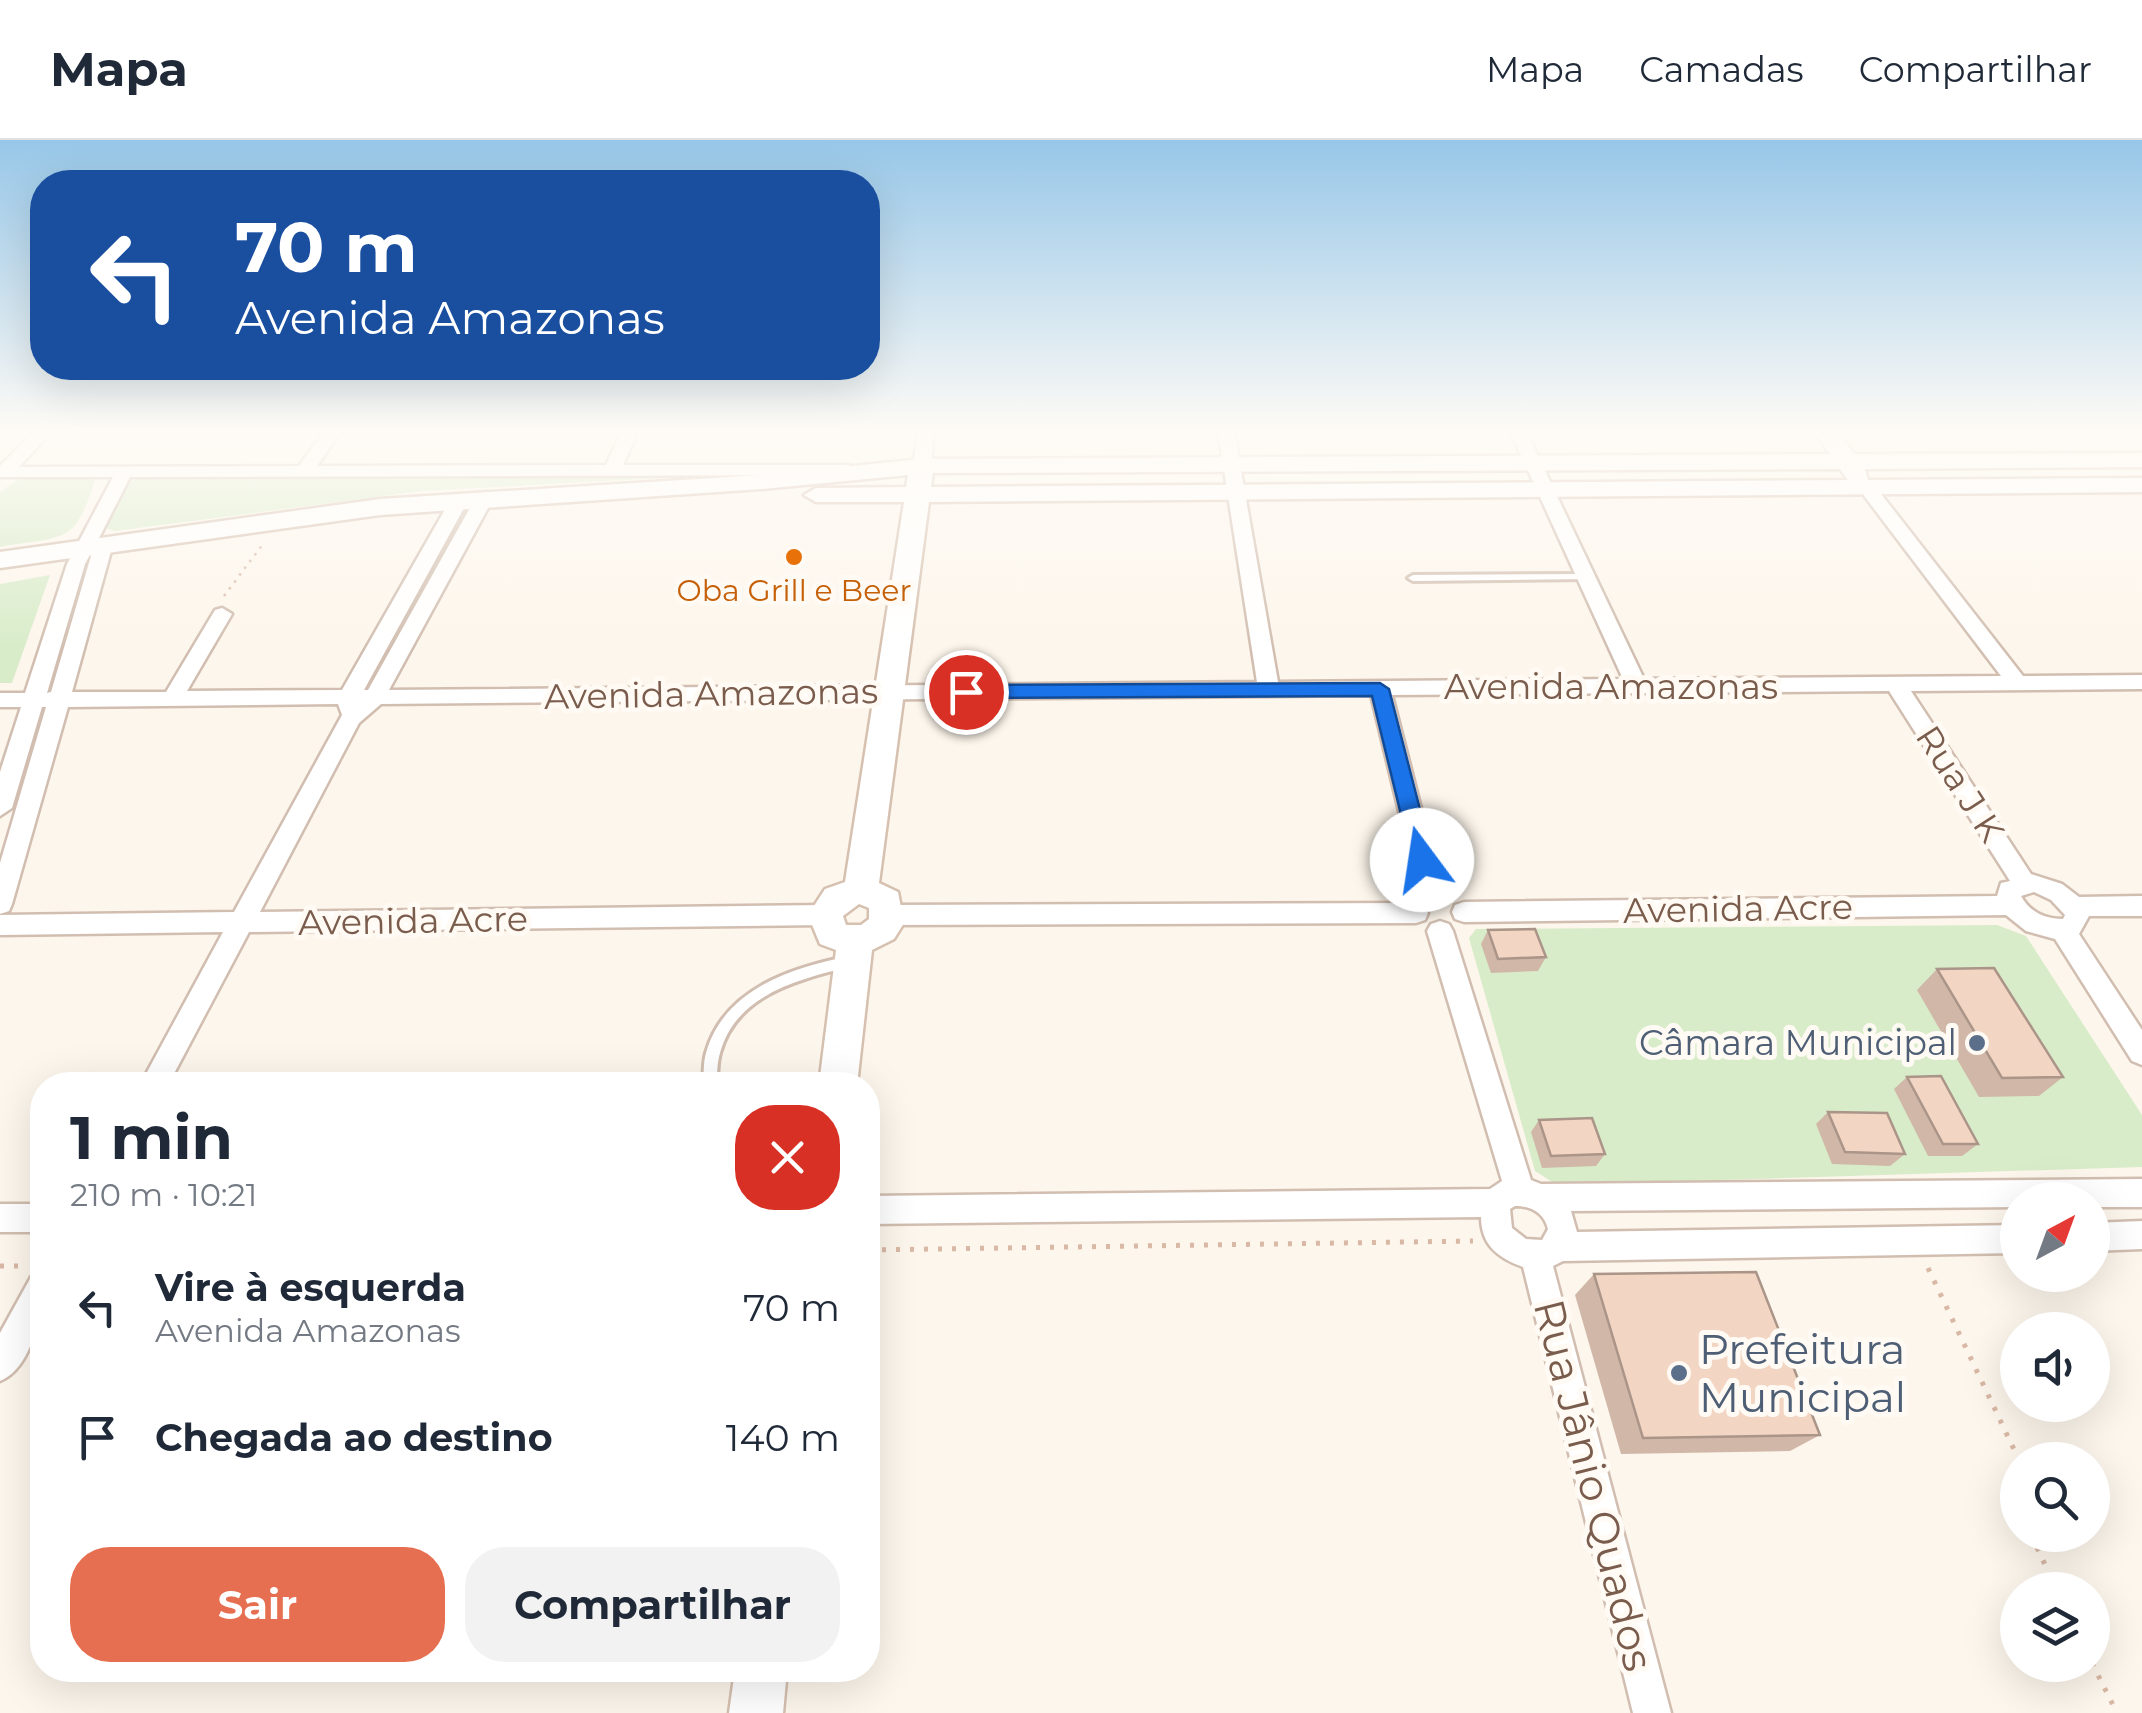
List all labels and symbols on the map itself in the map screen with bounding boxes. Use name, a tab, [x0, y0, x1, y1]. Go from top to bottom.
marker: Oba Grill e Beer	[783, 546, 805, 568]
place label: Oba Grill e Beer	[677, 572, 911, 609]
pin	[924, 650, 1009, 735]
street label: Avenida Amazonas	[1444, 665, 1778, 708]
street label: Avenida Amazonas	[544, 669, 878, 718]
street label: Rua J K	[1907, 717, 2014, 850]
position arrow	[1370, 808, 1474, 912]
street label: Avenida Acre	[1623, 885, 1853, 932]
street label: Avenida Acre	[298, 897, 528, 944]
place label: Câmara Municipal	[1639, 1021, 1957, 1064]
marker: Câmara Municipal	[1966, 1032, 1988, 1054]
north arrow	[2000, 1182, 2110, 1292]
street label: Rua Jânio Quados	[1523, 1294, 1665, 1676]
place label: Prefeitura Municipal	[1699, 1323, 1906, 1423]
marker: Prefeitura Municipal	[1668, 1362, 1690, 1384]

